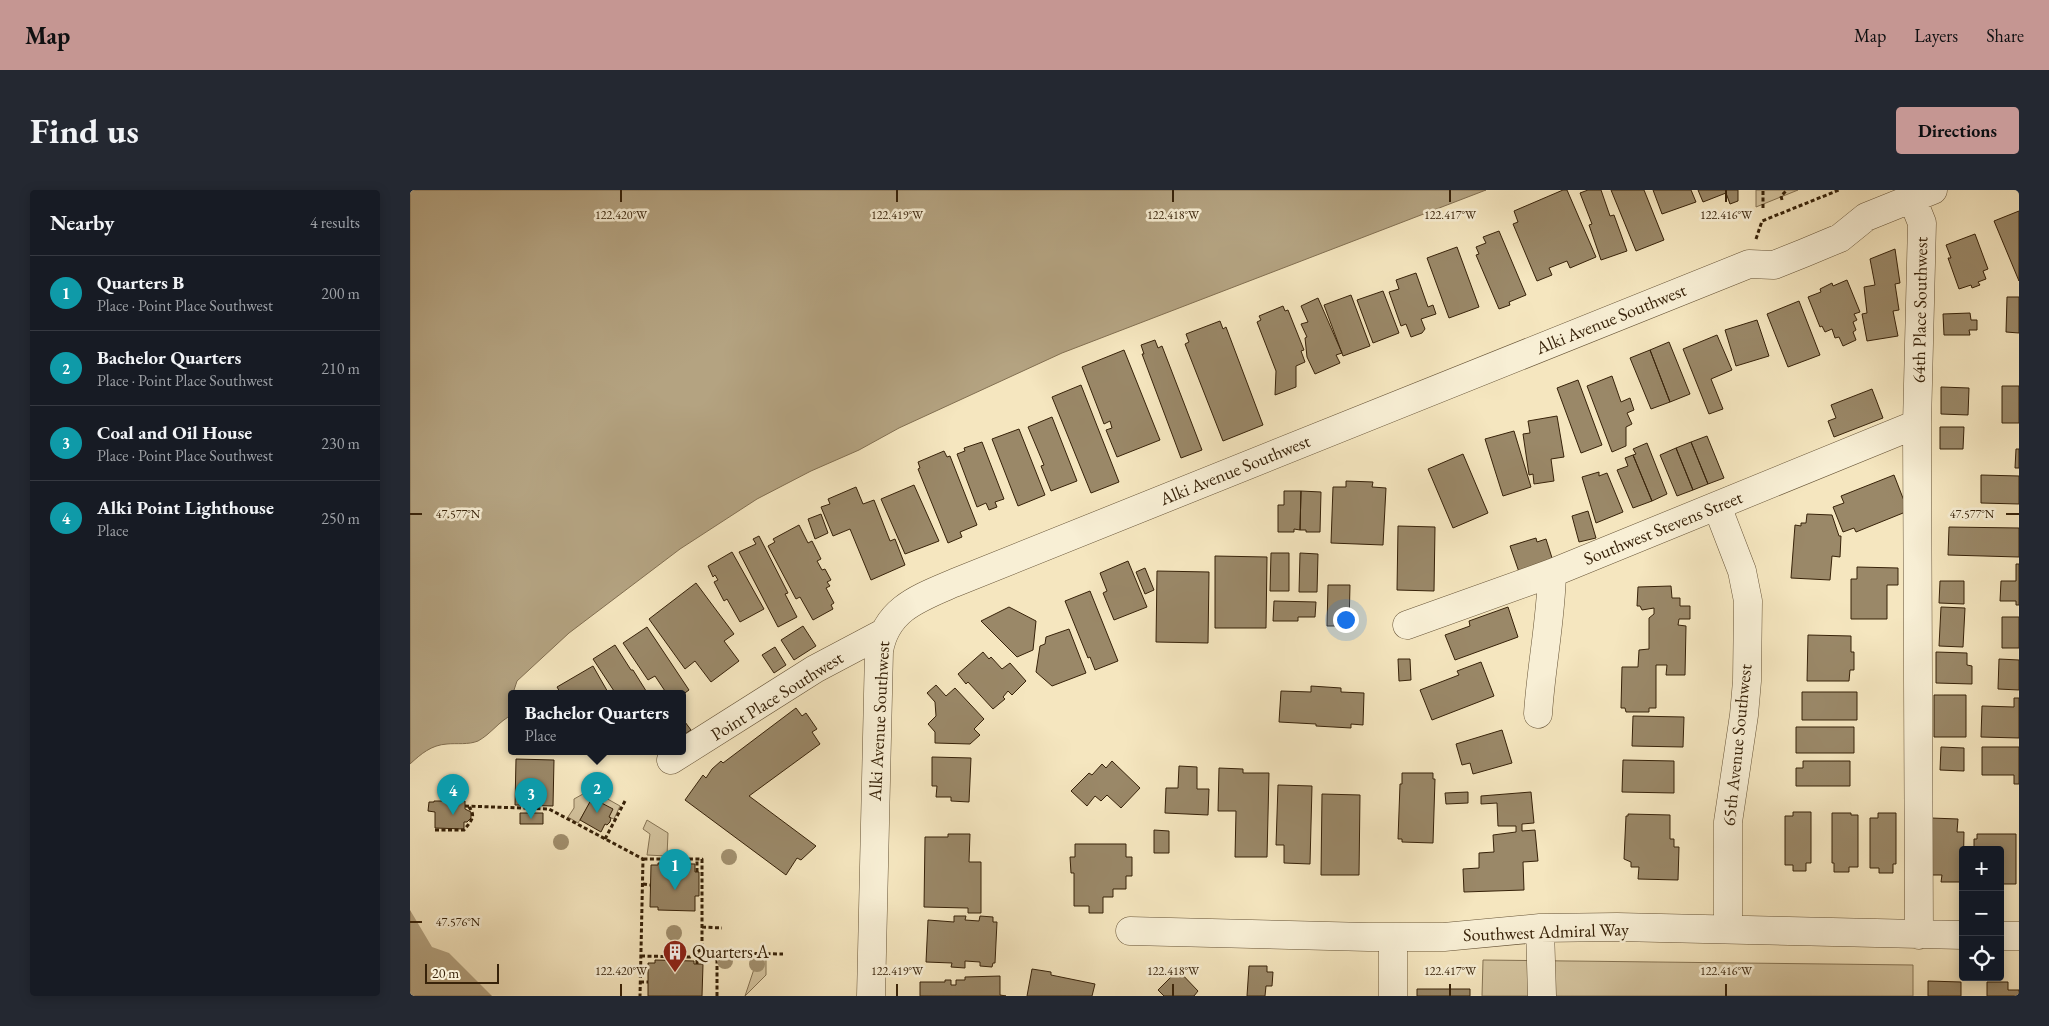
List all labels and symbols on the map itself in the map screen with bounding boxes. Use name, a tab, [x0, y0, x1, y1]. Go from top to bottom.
text: 122.420°W	[595, 207, 648, 223]
text: 122.419°W	[871, 207, 924, 223]
text: 122.418°W	[1147, 207, 1200, 223]
text: 122.417°W	[1424, 207, 1477, 223]
text: 122.416°W	[1700, 207, 1753, 223]
street label: 64th Place Southwest	[1907, 236, 1932, 383]
street label: Alki Avenue Southwest	[1531, 278, 1690, 360]
street label: Alki Avenue Southwest	[1155, 429, 1314, 511]
street label: Southwest Stevens Street	[1580, 485, 1746, 570]
text: 47.577°N	[436, 506, 481, 522]
text: 47.577°N	[1950, 506, 1995, 522]
your location	[1333, 607, 1359, 633]
street label: Alki Avenue Southwest	[863, 640, 894, 803]
street label: Point Place Southwest	[706, 645, 847, 746]
street label: 65th Avenue Southwest	[1717, 663, 1756, 827]
pin: 2	[581, 772, 613, 813]
pin: 4	[437, 774, 469, 815]
pin: 3	[515, 778, 547, 819]
pin: 1	[659, 849, 691, 890]
text: 47.576°N	[436, 914, 481, 930]
street label: Southwest Admiral Way	[1463, 917, 1629, 946]
building icon: Quarters A	[662, 939, 688, 973]
place label: Quarters A	[692, 940, 770, 963]
scale bar	[425, 961, 499, 984]
text: 122.420°W	[595, 963, 648, 979]
text: 122.419°W	[871, 963, 924, 979]
text: 122.418°W	[1147, 963, 1200, 979]
text: 122.417°W	[1424, 963, 1477, 979]
text: 122.416°W	[1700, 963, 1753, 979]

